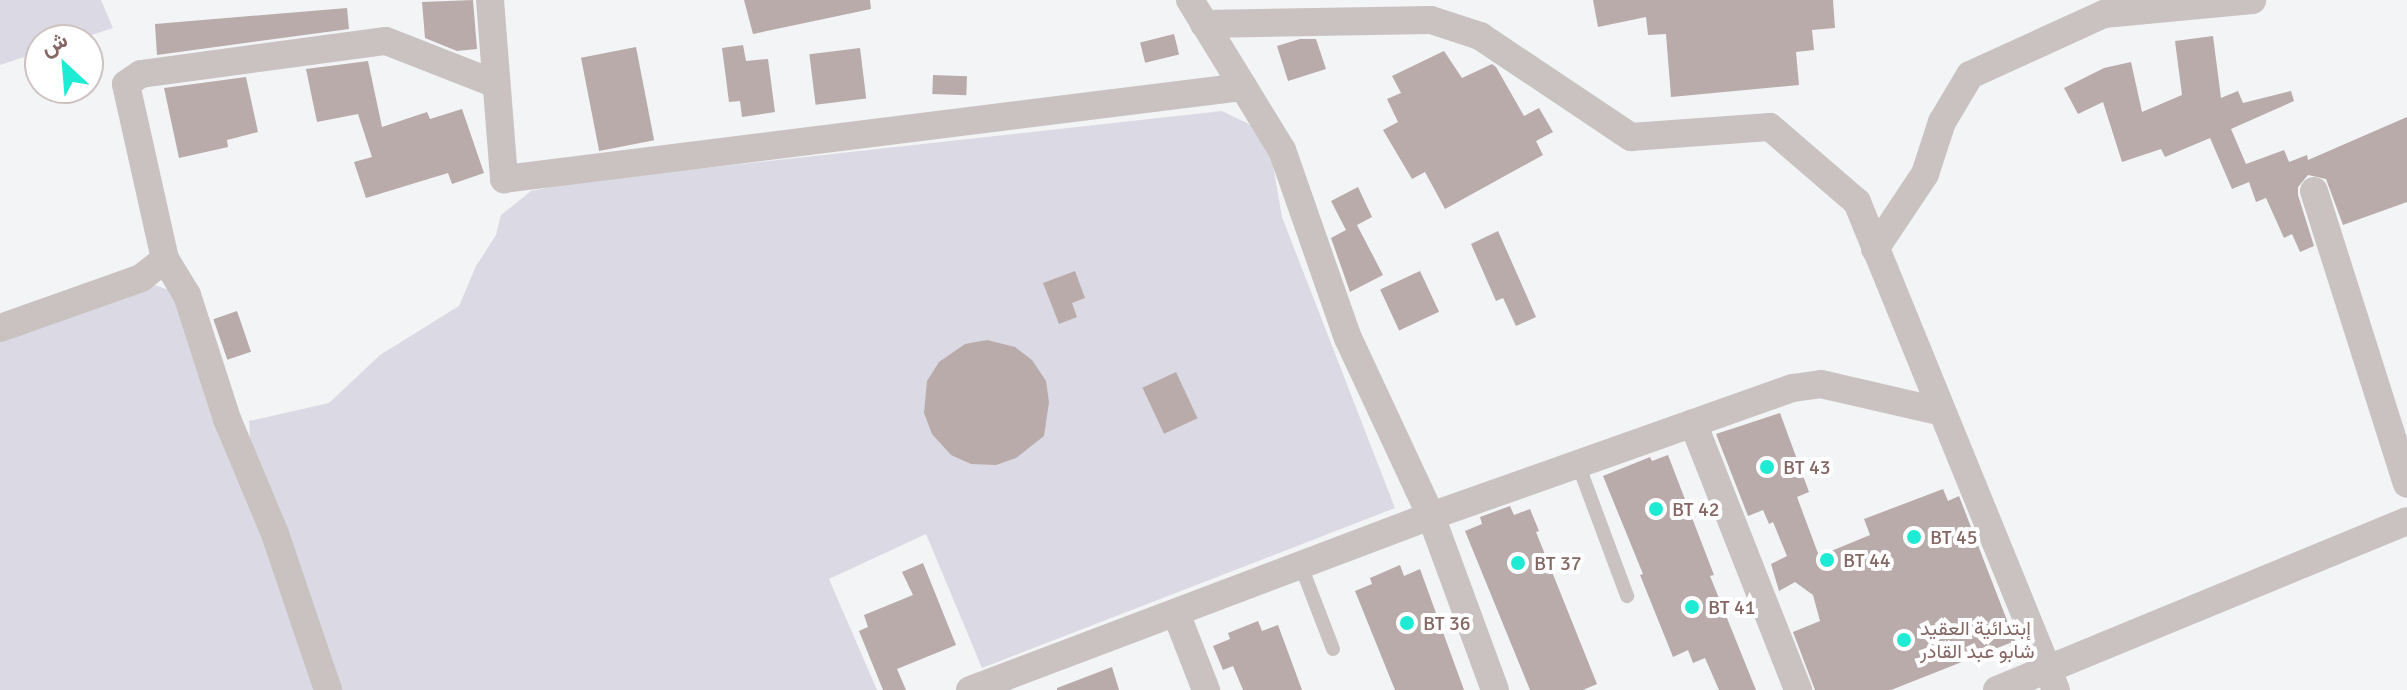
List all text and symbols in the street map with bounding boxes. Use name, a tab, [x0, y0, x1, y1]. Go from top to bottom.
north arrow	[24, 24, 104, 104]
text: ش	[36, 26, 72, 62]
place label: BT 43	[1783, 455, 1831, 479]
marker: BT 43	[1758, 458, 1776, 476]
place label: BT 42	[1672, 497, 1720, 521]
marker: BT 42	[1647, 500, 1665, 518]
place label: BT 45	[1930, 525, 1978, 549]
marker: BT 45	[1905, 528, 1923, 546]
place label: BT 44	[1843, 548, 1891, 572]
place label: BT 37	[1534, 551, 1582, 575]
marker: BT 44	[1818, 551, 1836, 569]
marker: BT 37	[1509, 554, 1527, 572]
place label: BT 41	[1708, 595, 1756, 619]
marker: BT 41	[1683, 598, 1701, 616]
place label: BT 36	[1423, 611, 1471, 635]
marker: BT 36	[1398, 614, 1416, 632]
place label: إبتدائية العقيد شابو عبد القادر	[1920, 616, 2035, 663]
marker: إبتدائية العقيد شابو عبد القادر	[1895, 631, 1913, 649]

